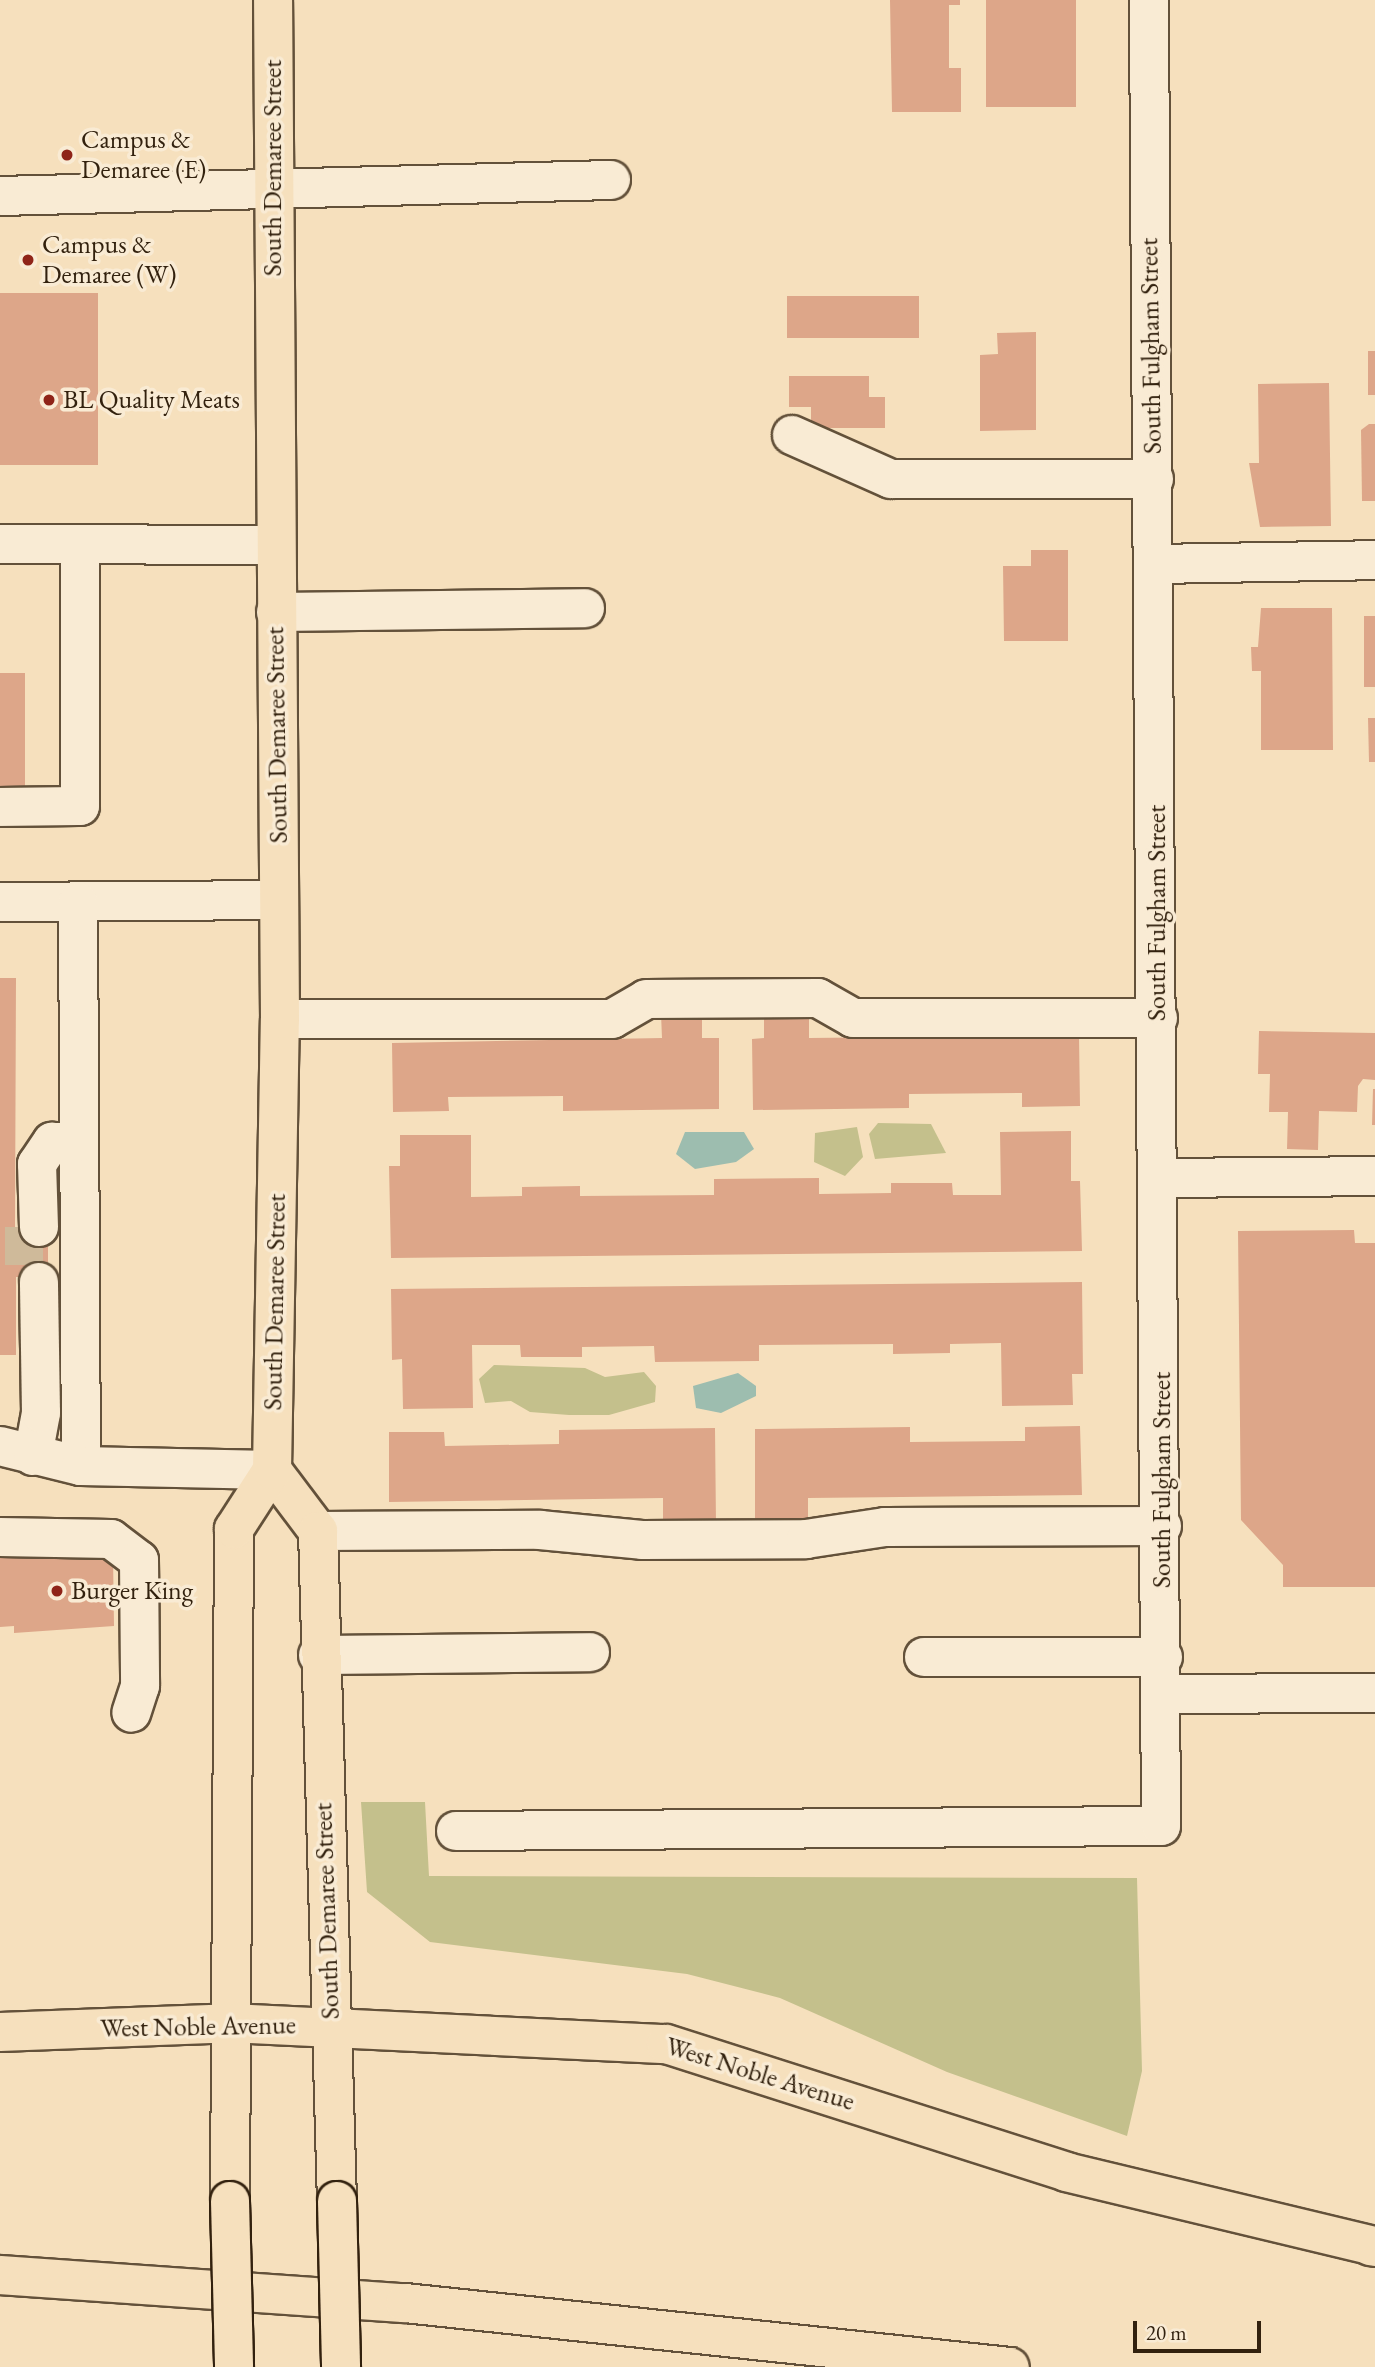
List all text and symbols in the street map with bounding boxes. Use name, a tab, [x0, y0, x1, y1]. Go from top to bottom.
street label: South Demaree Street	[257, 60, 289, 276]
place label: Campus & Demaree (E)	[81, 124, 206, 186]
marker: Campus & Demaree (E)	[59, 147, 75, 163]
place label: Campus & Demaree (W)	[42, 229, 176, 290]
street label: South Fulgham Street	[1134, 238, 1168, 454]
marker: Campus & Demaree (W)	[20, 252, 36, 268]
place label: BL Quality Meats	[63, 384, 240, 416]
marker: BL Quality Meats	[41, 392, 57, 408]
street label: South Demaree Street	[260, 626, 294, 844]
street label: South Fulgham Street	[1141, 805, 1173, 1021]
street label: South Demaree Street	[258, 1193, 292, 1411]
street label: South Fulgham Street	[1146, 1372, 1178, 1588]
place label: Burger King	[71, 1575, 193, 1607]
marker: Burger King	[49, 1583, 65, 1599]
street label: South Demaree Street	[308, 1802, 346, 2020]
street label: West Noble Avenue	[100, 2010, 296, 2044]
street label: West Noble Avenue	[662, 2030, 858, 2118]
scale bar	[1137, 2308, 1265, 2352]
text: 20 m	[1146, 2319, 1187, 2346]

